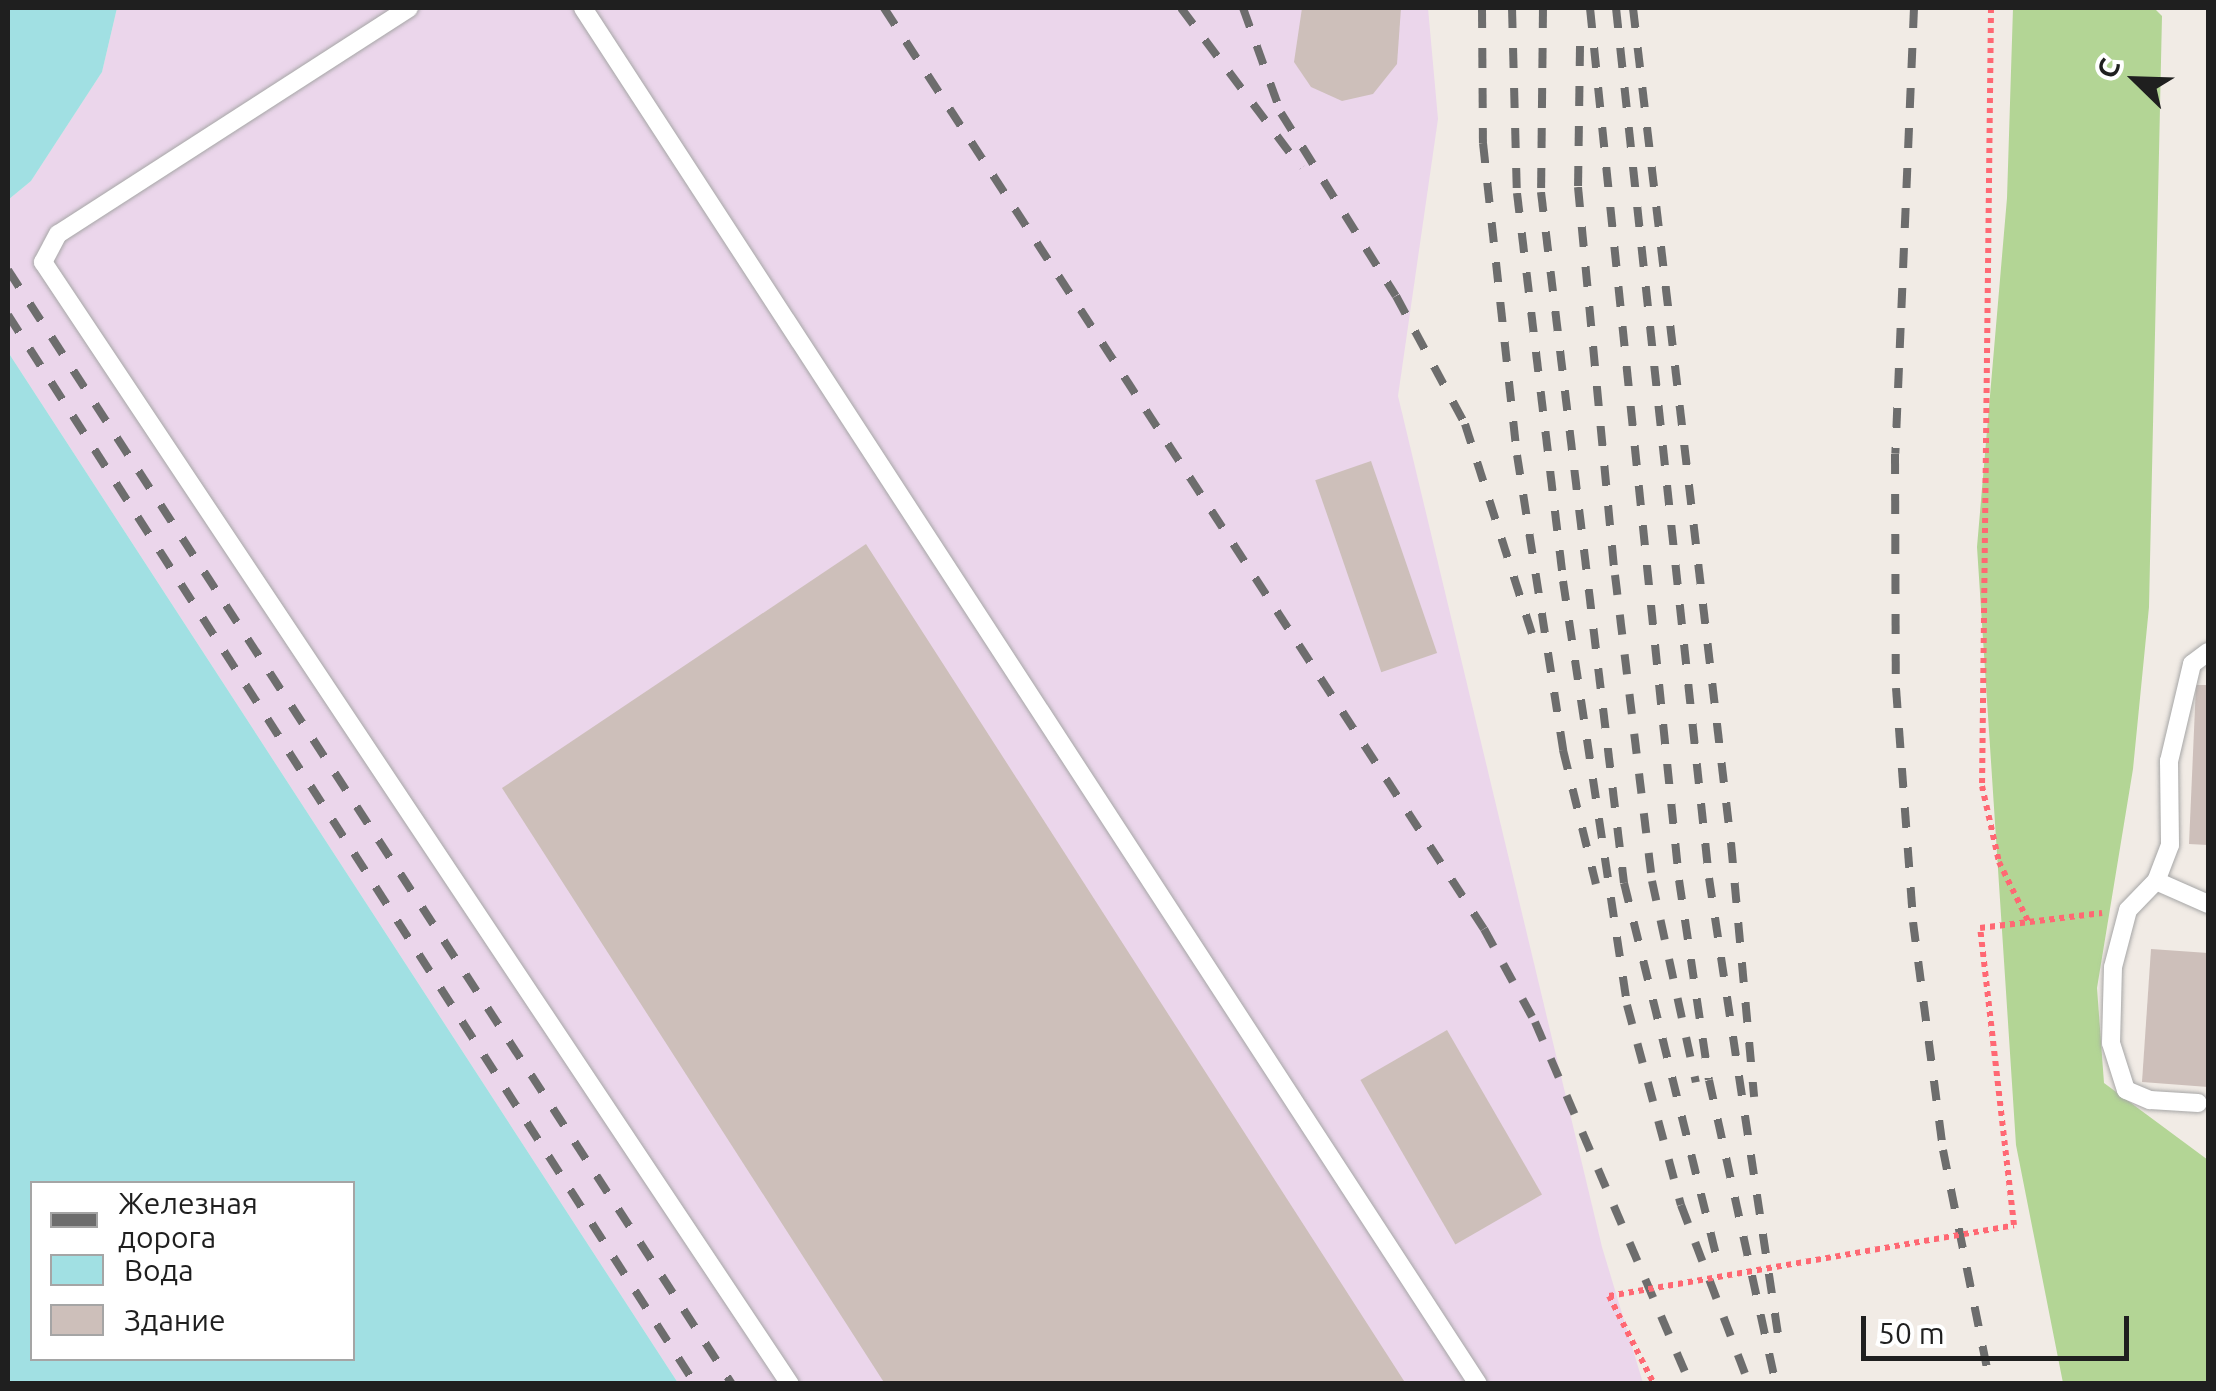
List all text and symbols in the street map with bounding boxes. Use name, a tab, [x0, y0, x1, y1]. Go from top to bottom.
north arrow	[2086, 30, 2186, 130]
text: С	[2090, 54, 2126, 82]
legend	[30, 1181, 355, 1361]
text: Железная дорога	[118, 1186, 258, 1254]
text: Вода	[124, 1253, 194, 1287]
scale bar	[1866, 1296, 2134, 1358]
text: Здание	[124, 1303, 226, 1337]
text: 50 m	[1878, 1316, 1945, 1350]

